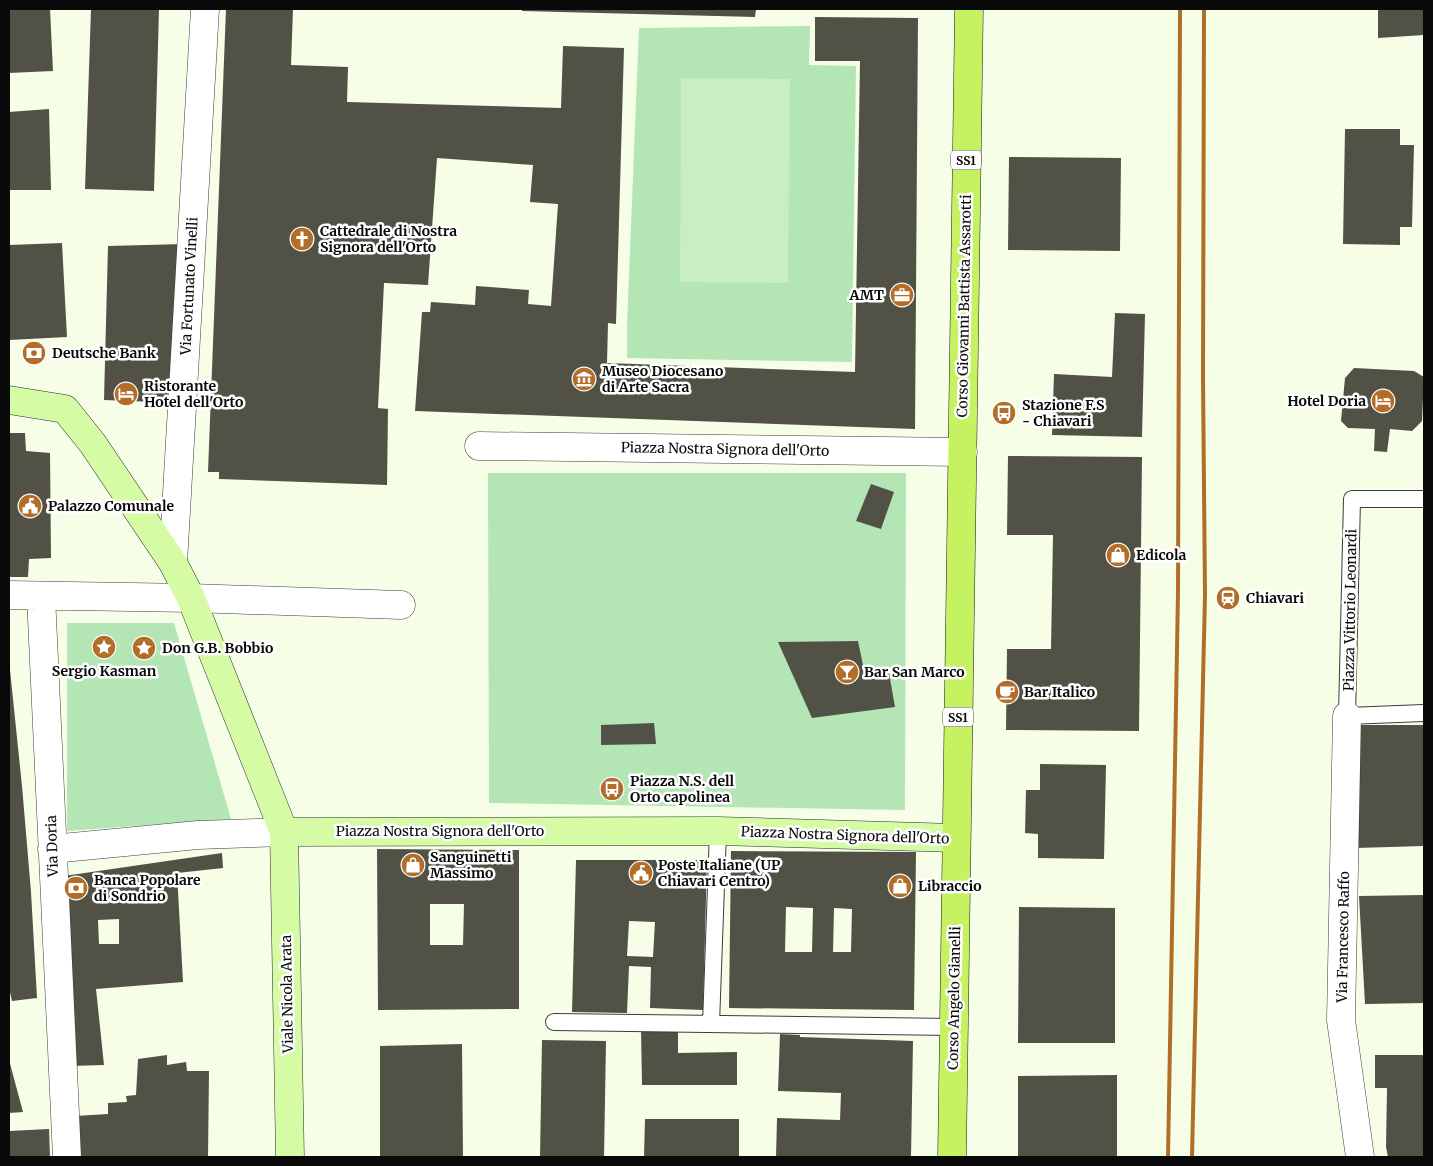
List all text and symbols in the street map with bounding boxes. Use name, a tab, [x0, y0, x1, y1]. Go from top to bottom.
road number: SS1	[951, 150, 981, 170]
street label: Corso Giovanni Battista Assarotti	[953, 194, 975, 418]
street label: Via Fortunato Vinelli	[176, 216, 202, 356]
place label: Cattedrale di Nostra Signora dell'Orto	[320, 222, 457, 256]
church icon: Cattedrale di Nostra Signora dell'Orto	[289, 226, 315, 252]
office icon: AMT	[889, 282, 915, 308]
place label: AMT	[848, 286, 884, 304]
bank icon: Deutsche Bank	[21, 340, 47, 366]
place label: Deutsche Bank	[52, 344, 157, 362]
place label: Museo Diocesano di Arte Sacra	[602, 362, 723, 396]
museum icon: Museo Diocesano di Arte Sacra	[571, 366, 597, 392]
place label: Ristorante Hotel dell'Orto	[144, 377, 243, 411]
hotel icon: Ristorante Hotel dell'Orto	[113, 381, 139, 407]
hotel icon: Hotel Doria	[1370, 388, 1396, 414]
place label: Hotel Doria	[1287, 392, 1366, 410]
place label: Stazione F.S - Chiavari	[1022, 396, 1105, 430]
bus stop icon: Stazione F.S - Chiavari	[991, 400, 1017, 426]
street label: Piazza Nostra Signora dell'Orto	[621, 438, 829, 460]
public building icon: Palazzo Comunale	[17, 493, 43, 519]
place label: Palazzo Comunale	[48, 497, 175, 515]
street label: Piazza Vittorio Leonardi	[1340, 528, 1360, 691]
shop icon: Edicola	[1105, 542, 1131, 568]
place label: Edicola	[1136, 546, 1186, 564]
station icon: Chiavari	[1215, 585, 1241, 611]
place label: Chiavari	[1246, 589, 1304, 607]
place icon: Sergio Kasman	[91, 634, 117, 660]
place icon: Don G.B. Bobbio	[131, 635, 157, 661]
place label: Don G.B. Bobbio	[162, 639, 273, 657]
bar icon: Bar San Marco	[834, 659, 860, 685]
place label: Sergio Kasman	[52, 662, 157, 680]
place label: Bar San Marco	[864, 663, 965, 681]
cafe icon: Bar Italico	[994, 679, 1020, 705]
place label: Bar Italico	[1024, 683, 1095, 701]
road number: SS1	[943, 708, 973, 726]
place label: Piazza N.S. dell Orto capolinea	[630, 772, 734, 806]
bus stop icon: Piazza N.S. dell Orto capolinea	[599, 776, 625, 802]
street label: Via Doria	[42, 814, 62, 878]
street label: Piazza Nostra Signora dell'Orto	[336, 822, 544, 840]
street label: Piazza Nostra Signora dell'Orto	[740, 822, 950, 848]
place label: Sanguinetti Massimo	[430, 848, 512, 882]
shop icon: Sanguinetti Massimo	[400, 852, 426, 878]
place label: Poste Italiane (UP Chiavari Centro)	[658, 856, 780, 890]
public building icon: Poste Italiane (UP Chiavari Centro)	[628, 860, 654, 886]
place label: Banca Popolare di Sondrio	[94, 871, 201, 905]
street label: Via Francesco Raffo	[1333, 871, 1353, 1004]
shop icon: Libraccio	[887, 873, 913, 899]
bank icon: Banca Popolare di Sondrio	[63, 875, 89, 901]
place label: Libraccio	[918, 877, 982, 895]
street label: Corso Angelo Gianelli	[944, 926, 964, 1070]
street label: Viale Nicola Arata	[277, 934, 297, 1054]

